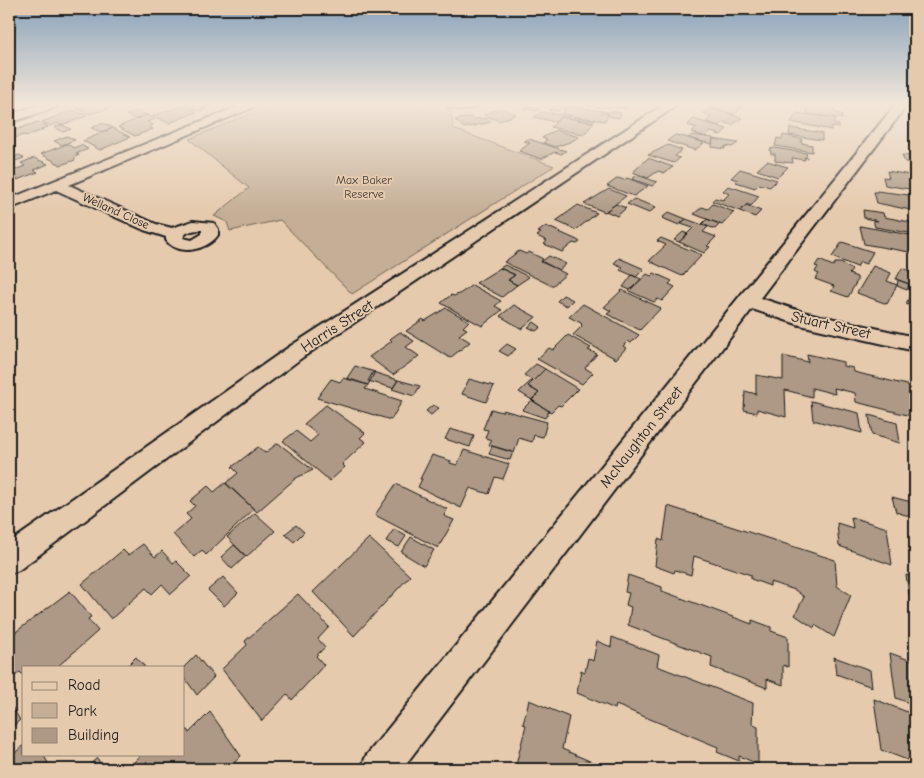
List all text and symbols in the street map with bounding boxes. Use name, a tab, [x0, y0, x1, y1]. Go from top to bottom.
park label: Max Baker Reserve	[336, 173, 392, 201]
street label: Welland Close	[81, 190, 151, 232]
street label: Harris Street	[297, 296, 377, 356]
street label: Stuart Street	[790, 307, 873, 343]
street label: McNaughton Street	[596, 382, 687, 491]
legend	[22, 666, 185, 756]
text: Road	[68, 676, 100, 694]
text: Park	[68, 702, 97, 720]
text: Building	[68, 726, 119, 744]

